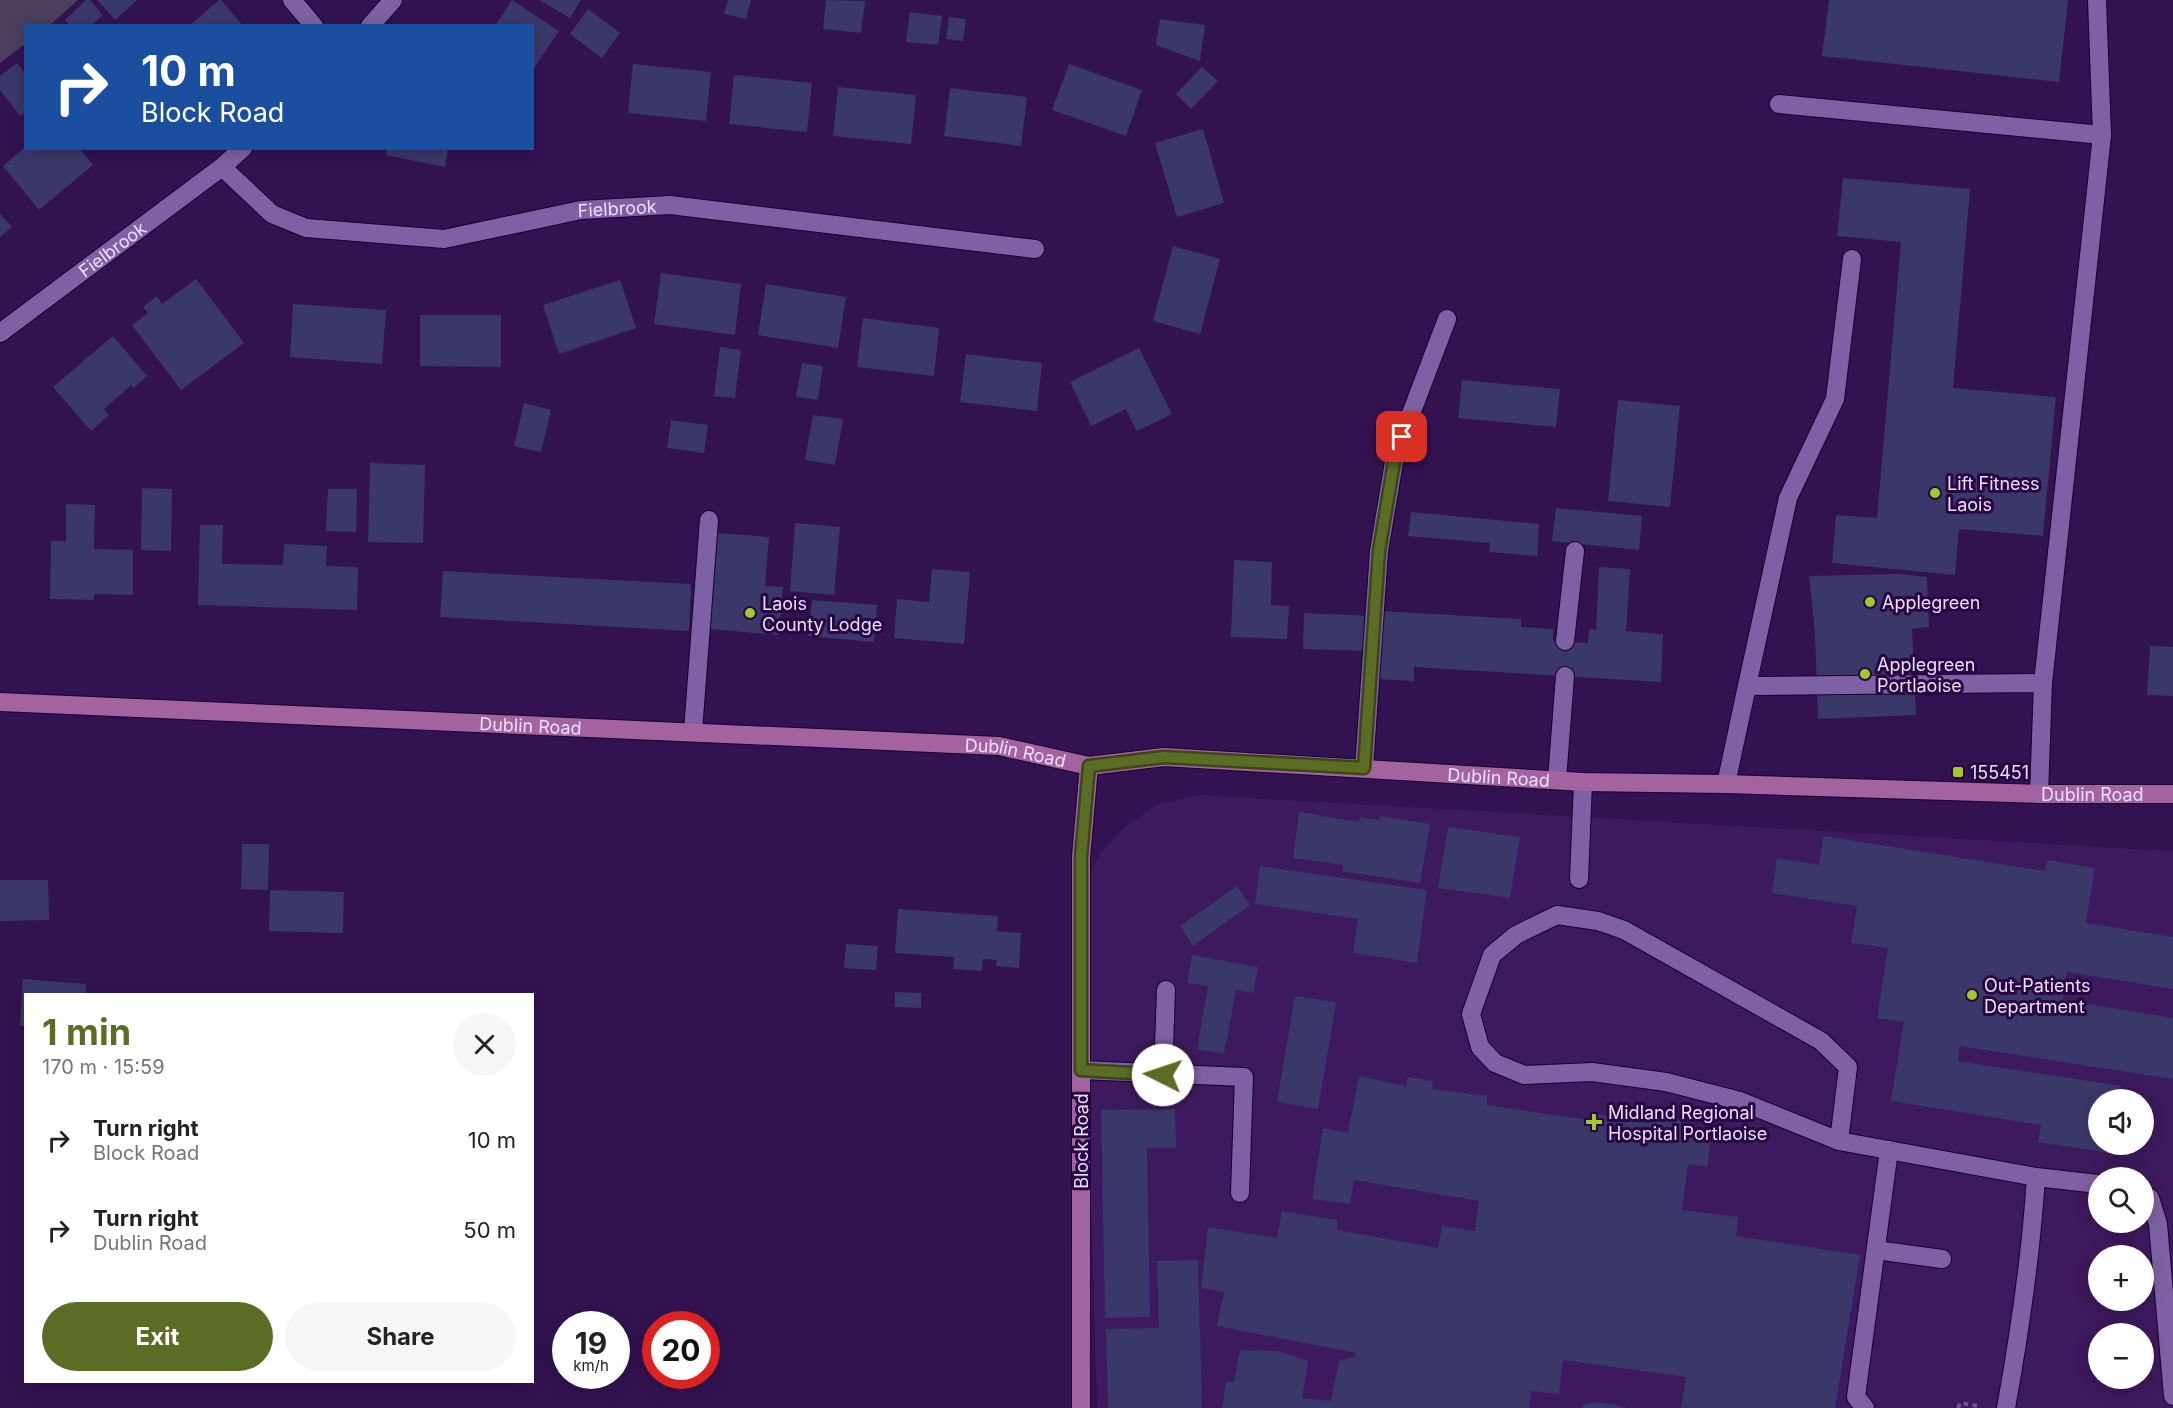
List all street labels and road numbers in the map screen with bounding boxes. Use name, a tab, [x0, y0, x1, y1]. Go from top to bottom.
street label: Fielbrook	[577, 195, 657, 221]
street label: Fielbrook	[74, 217, 150, 281]
street label: Dublin Road	[479, 713, 582, 738]
street label: Dublin Road	[964, 734, 1068, 771]
street label: Dublin Road	[1447, 763, 1551, 791]
street label: Dublin Road	[2041, 784, 2144, 805]
street label: Block Road	[1071, 1093, 1092, 1189]

